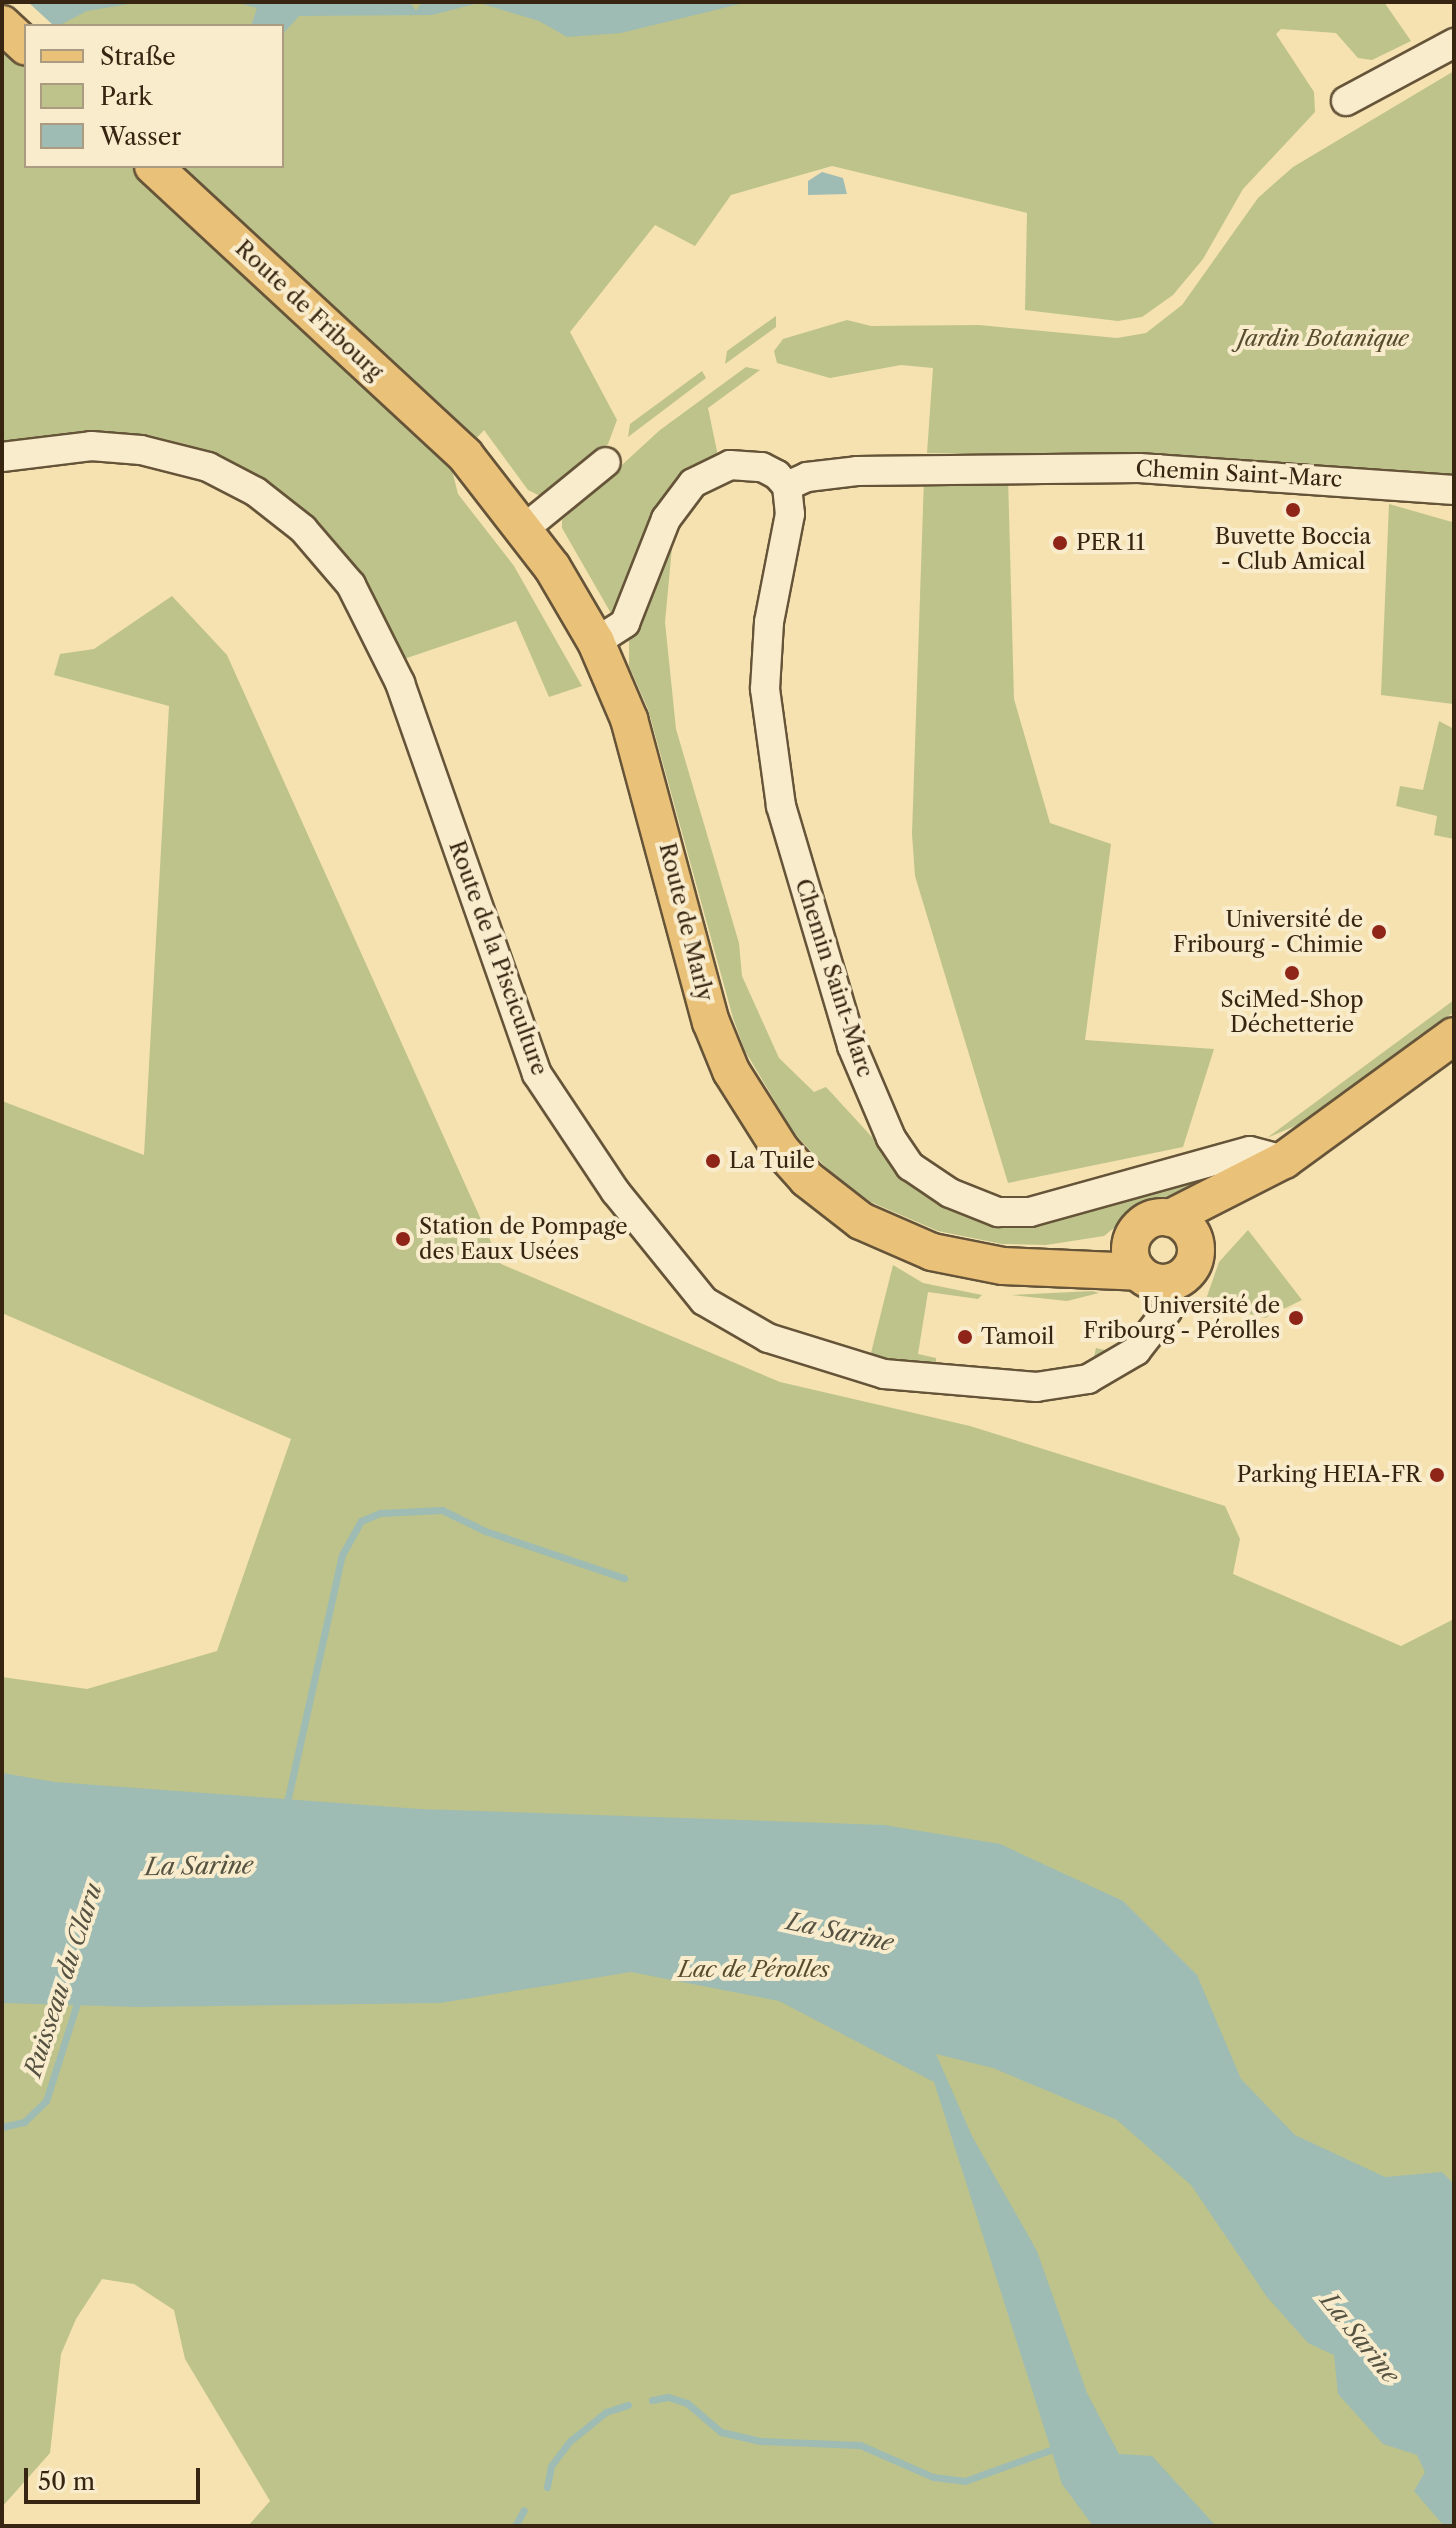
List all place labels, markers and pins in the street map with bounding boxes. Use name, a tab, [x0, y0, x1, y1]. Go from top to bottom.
marker: Buvette Boccia - Club Amical	[1284, 501, 1302, 519]
place label: Buvette Boccia - Club Amical	[1215, 523, 1371, 574]
place label: PER 11	[1076, 530, 1146, 556]
marker: PER 11	[1051, 534, 1069, 552]
place label: Université de Fribourg - Chimie	[1173, 906, 1363, 958]
marker: Université de Fribourg - Chimie	[1370, 923, 1388, 941]
marker: SciMed-Shop Déchetterie	[1283, 964, 1301, 982]
place label: SciMed-Shop Déchetterie	[1221, 986, 1363, 1038]
place label: La Tuile	[729, 1148, 816, 1174]
marker: La Tuile	[704, 1152, 722, 1170]
place label: Station de Pompage des Eaux Usées	[419, 1213, 628, 1264]
marker: Station de Pompage des Eaux Usées	[394, 1230, 412, 1248]
place label: Université de Fribourg - Pérolles	[1083, 1292, 1280, 1344]
marker: Université de Fribourg - Pérolles	[1287, 1309, 1305, 1327]
place label: Tamoil	[981, 1324, 1054, 1350]
marker: Tamoil	[956, 1328, 974, 1346]
place label: Parking HEIA-FR	[1237, 1462, 1421, 1488]
marker: Parking HEIA-FR	[1428, 1466, 1446, 1484]

